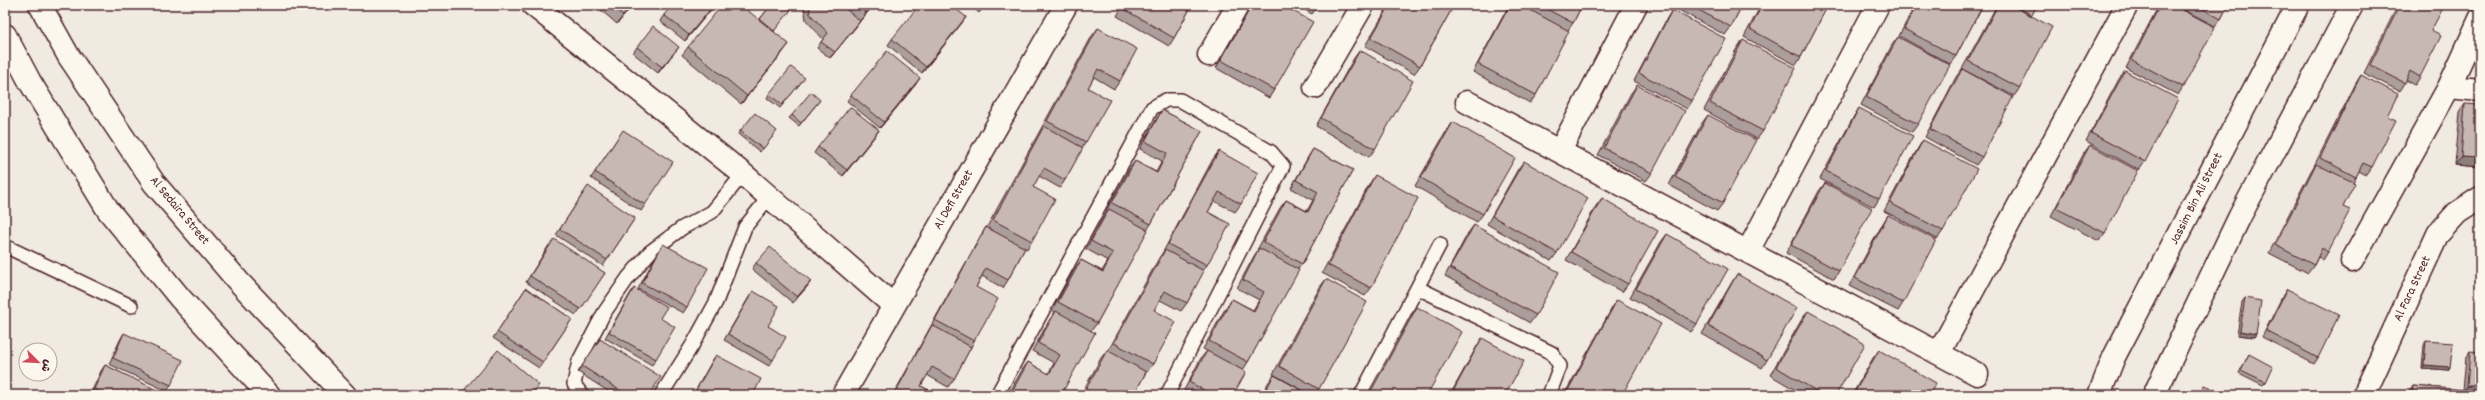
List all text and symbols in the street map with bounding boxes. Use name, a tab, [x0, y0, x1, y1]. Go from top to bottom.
street label: Jassim Bin Ali Street	[2166, 150, 2228, 248]
street label: Al Defi Street	[929, 166, 979, 233]
street label: Al Sedaira Street	[145, 172, 214, 250]
street label: Al Fara Street	[2389, 253, 2437, 325]
north arrow	[18, 342, 58, 382]
text: ش	[36, 356, 55, 374]

